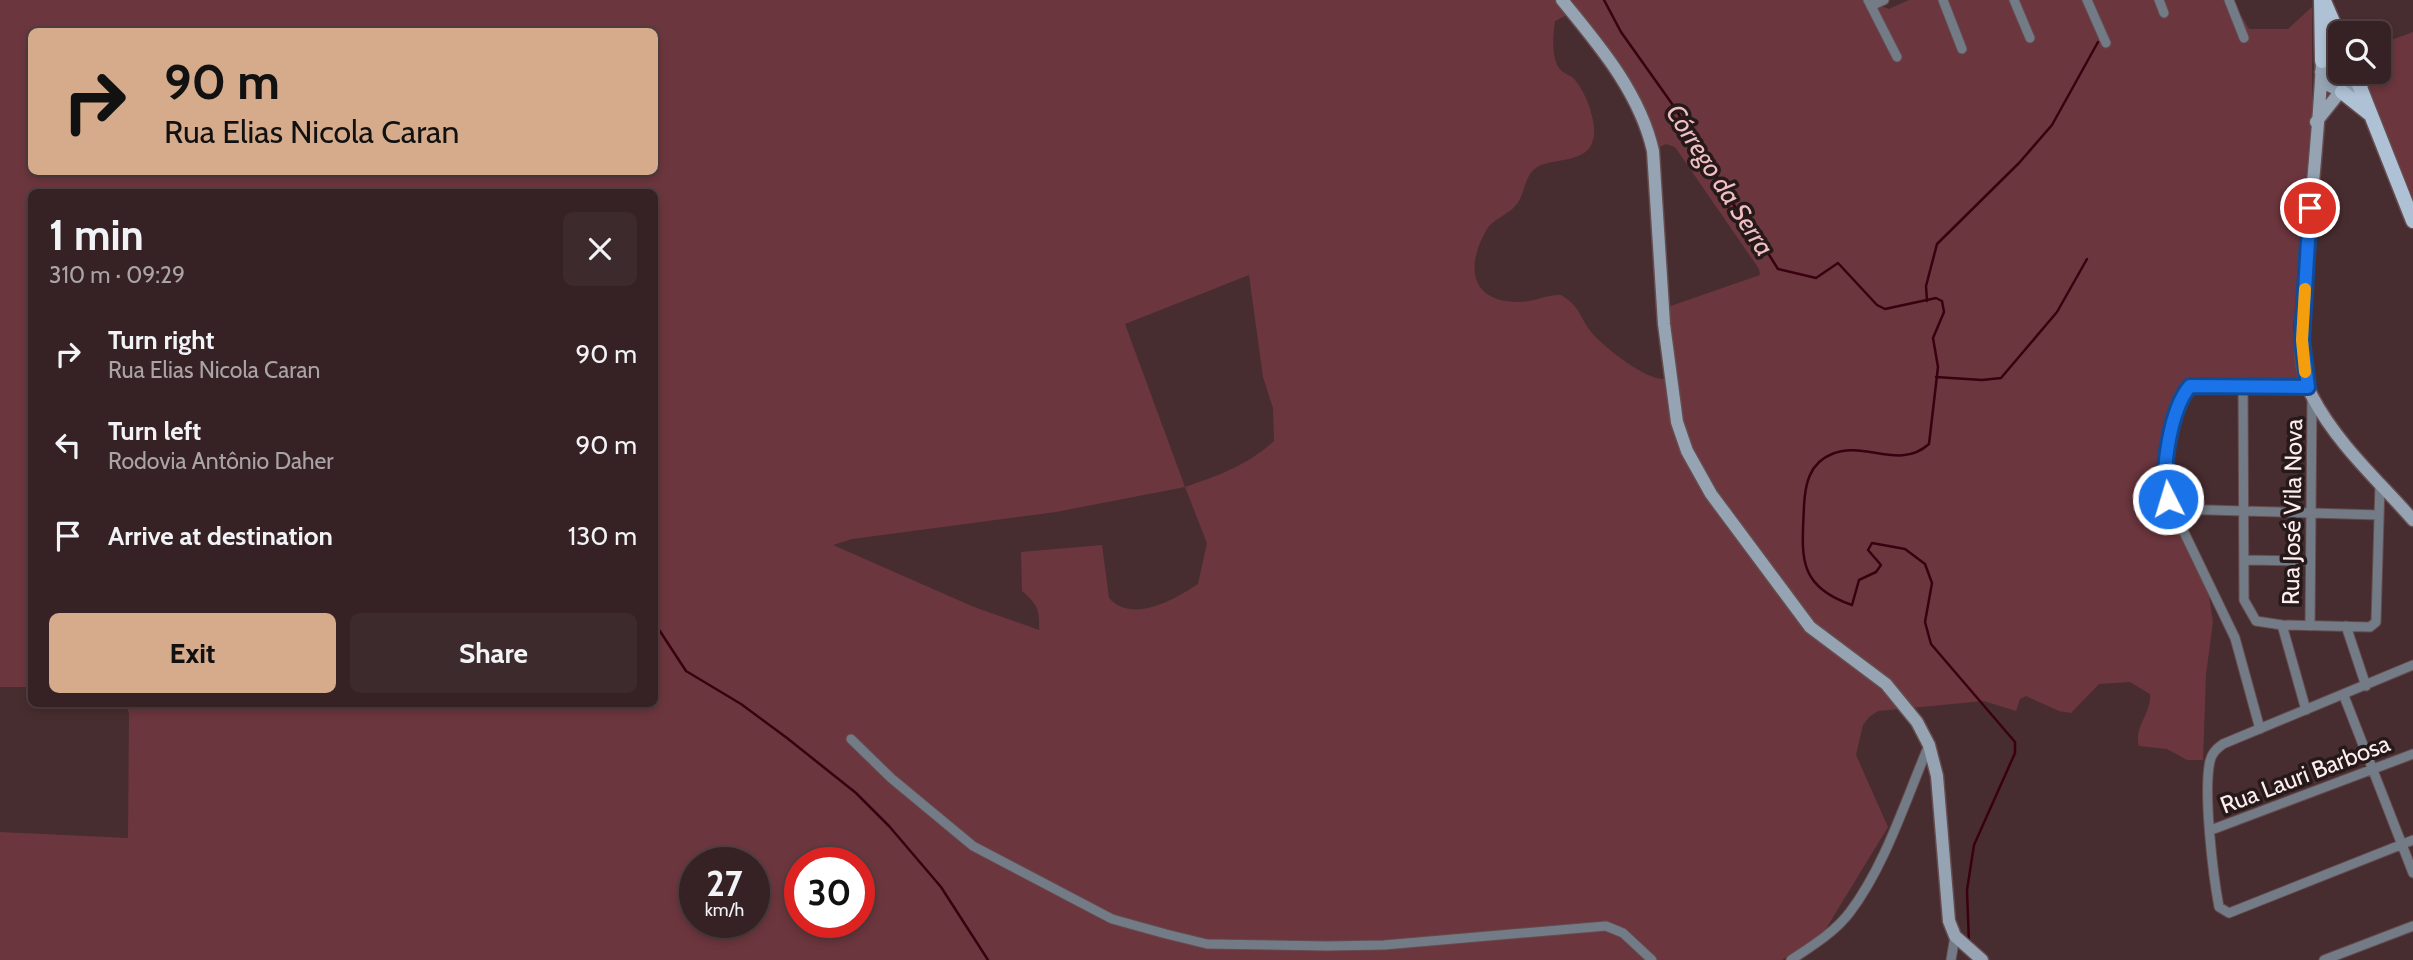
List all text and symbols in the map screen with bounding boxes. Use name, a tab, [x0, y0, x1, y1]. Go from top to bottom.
map controls	[2328, 21, 2391, 84]
button: search	[2328, 21, 2391, 84]
text: 90 m	[164, 52, 280, 111]
icon: right	[49, 56, 140, 147]
water label: Córrego da Serra	[1659, 98, 1781, 262]
text: Rua Elias Nicola Caran	[164, 112, 459, 151]
pin	[2280, 178, 2340, 238]
icon: arrive	[2291, 189, 2329, 227]
text: 1 min	[49, 209, 144, 261]
button: close	[563, 212, 637, 286]
text: 310 m · 09:29	[49, 261, 185, 289]
text: Turn right	[108, 324, 214, 356]
icon: right	[49, 335, 87, 373]
text: 90 m	[575, 338, 637, 370]
text: Rua Elias Nicola Caran	[108, 356, 320, 384]
text: Turn left	[108, 415, 201, 447]
street label: Rua José Vila Nova	[2276, 418, 2308, 605]
icon: left	[49, 426, 87, 464]
text: 90 m	[575, 429, 637, 461]
text: Rodovia Antônio Daher	[108, 447, 334, 475]
position arrow	[2131, 462, 2205, 536]
icon: arrive	[49, 517, 87, 555]
text: Arrive at destination	[108, 520, 333, 552]
text: 130 m	[568, 520, 637, 552]
button: Exit	[49, 613, 336, 693]
button: Share	[350, 613, 637, 693]
street label: Rua Lauri Barbosa	[2216, 728, 2394, 820]
speed limit sign: 30	[784, 847, 875, 938]
text: 27	[706, 862, 743, 905]
text: km/h	[705, 899, 744, 921]

